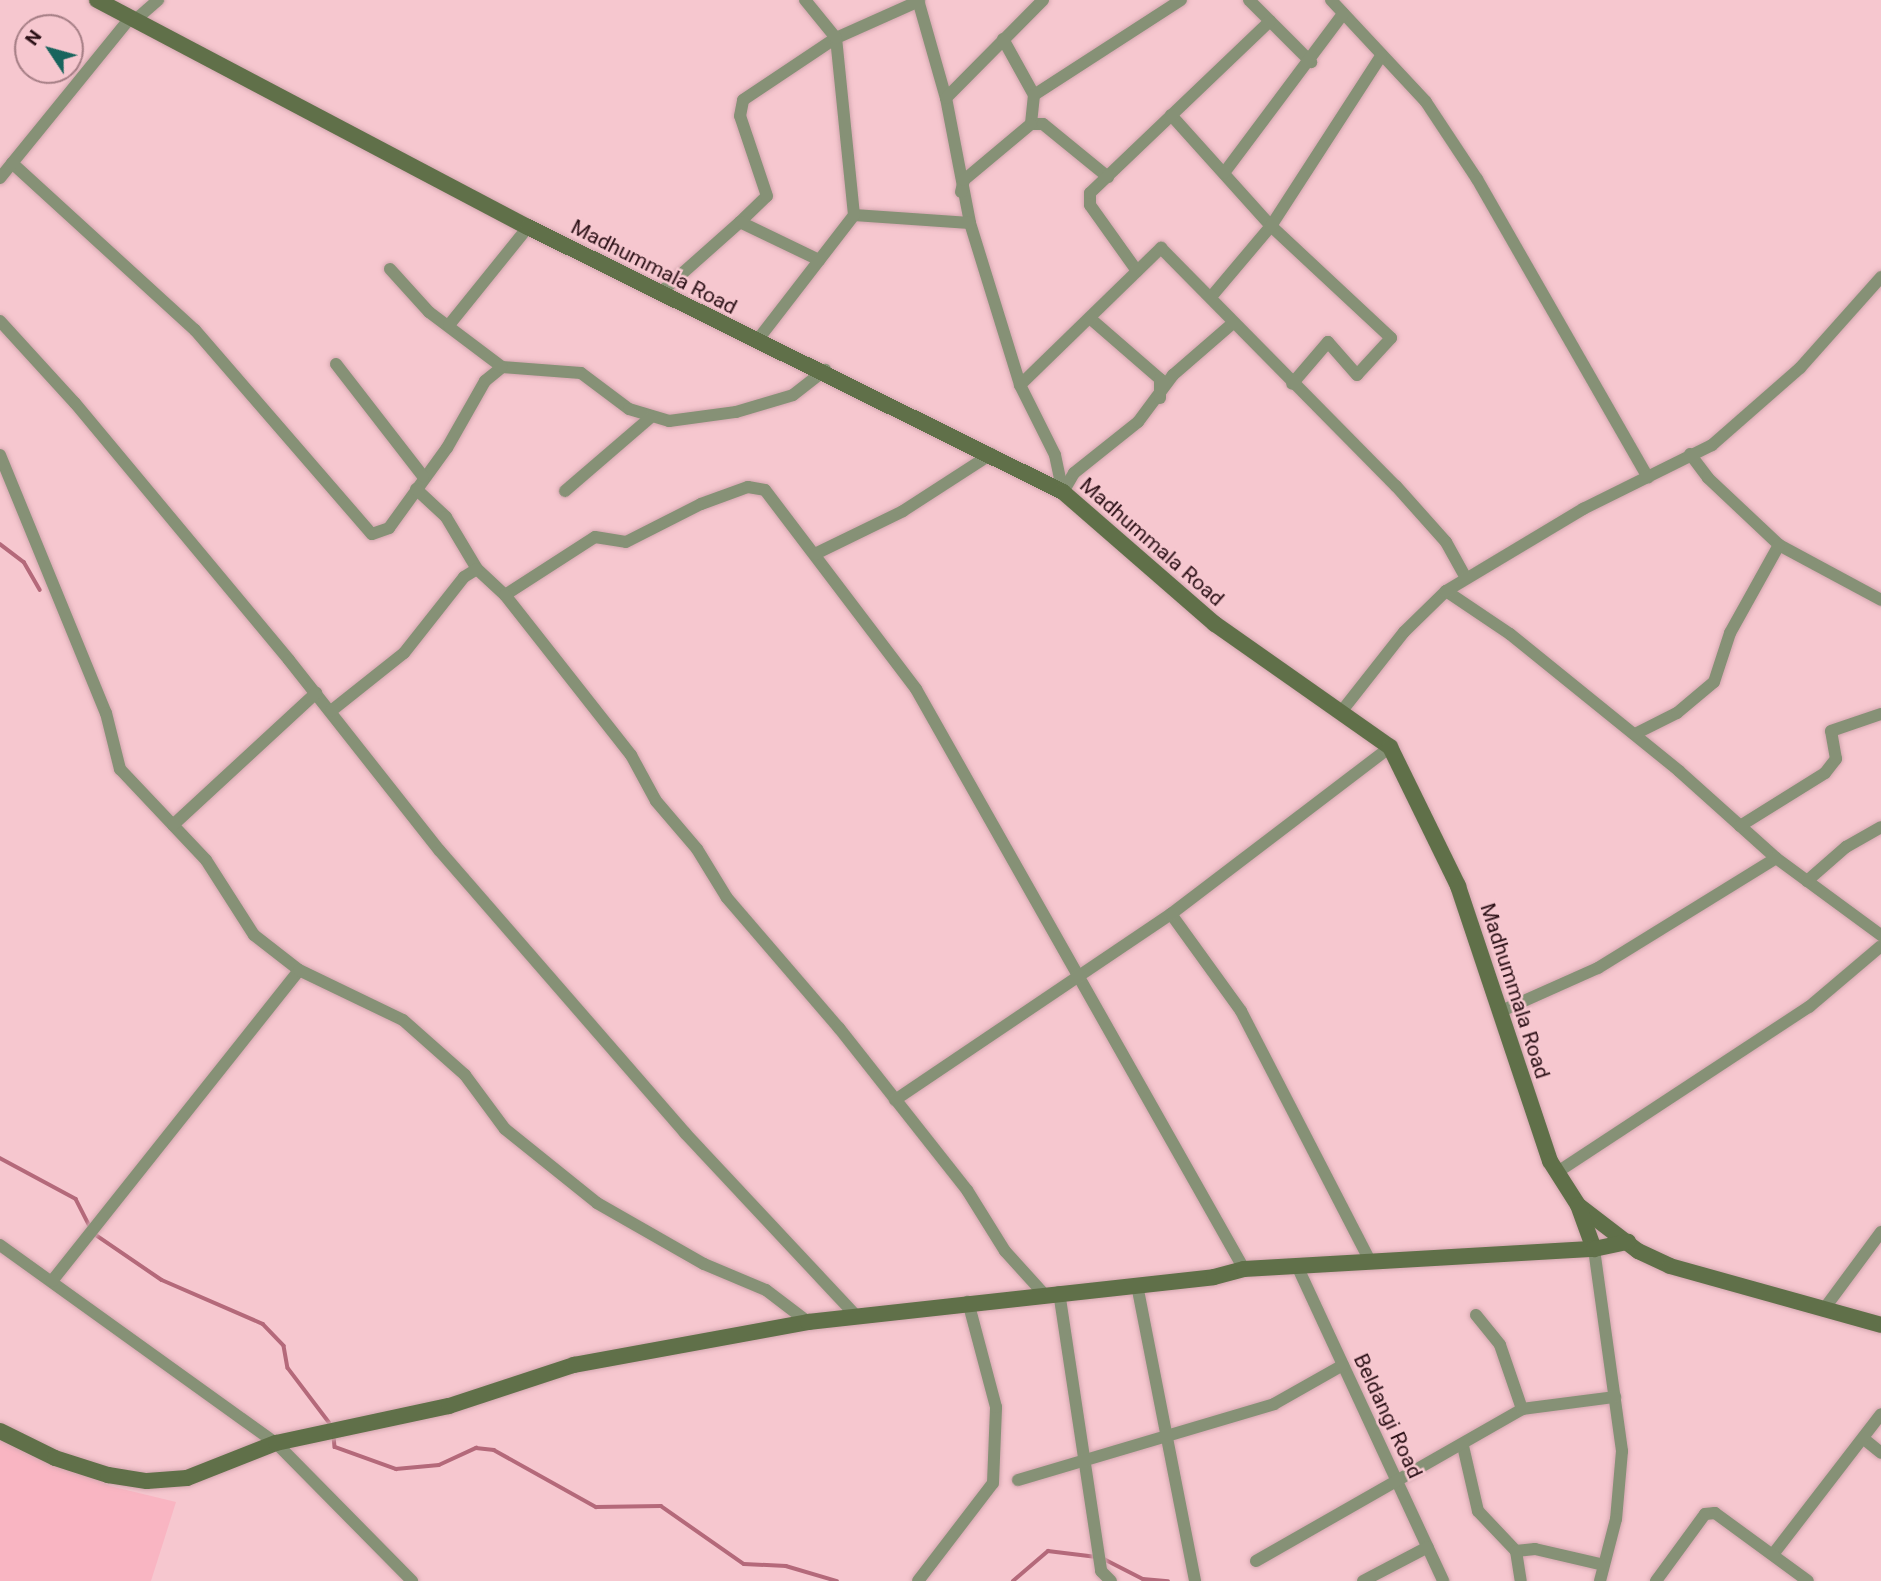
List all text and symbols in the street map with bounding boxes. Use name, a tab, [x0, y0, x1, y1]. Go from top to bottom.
north arrow	[14, 14, 84, 84]
text: N	[20, 25, 46, 50]
street label: Madhummala Road	[567, 214, 741, 320]
street label: Madhummala Road	[1075, 472, 1229, 612]
street label: Madhummala Road	[1475, 900, 1555, 1082]
street label: Beldangi Road	[1348, 1350, 1428, 1482]

